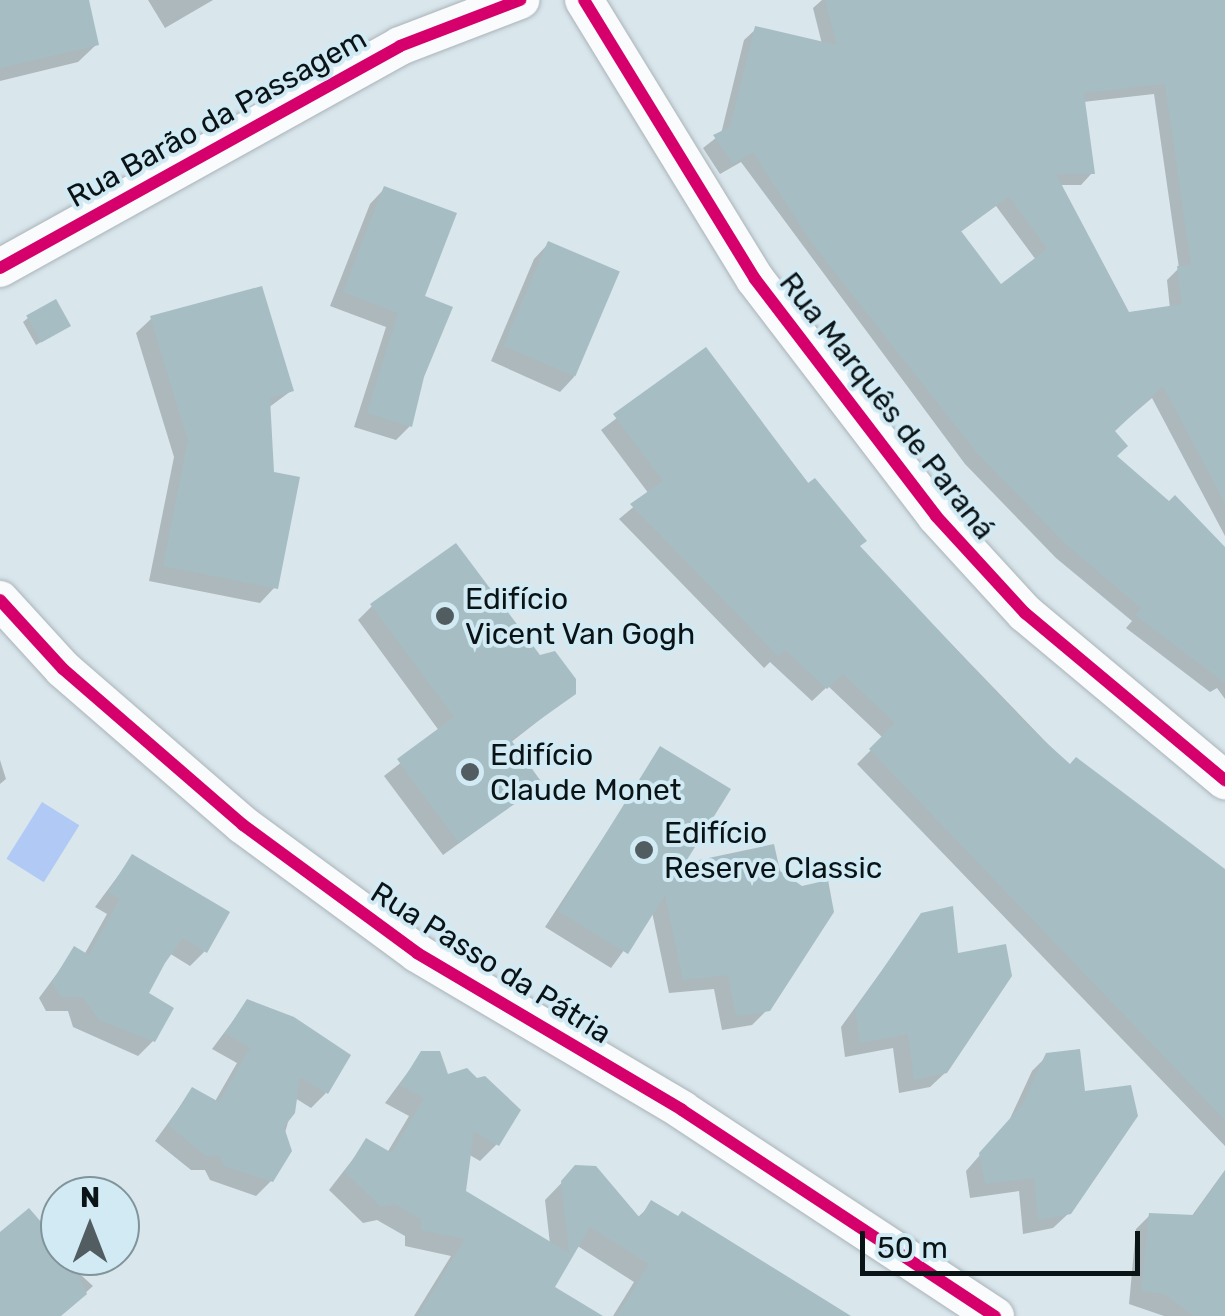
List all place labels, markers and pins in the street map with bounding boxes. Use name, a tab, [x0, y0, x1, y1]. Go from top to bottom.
place label: Edifício Vicent Van Gogh	[465, 581, 696, 652]
marker: Edifício Vicent Van Gogh	[434, 605, 456, 627]
place label: Edifício Claude Monet	[490, 737, 682, 808]
marker: Edifício Claude Monet	[459, 761, 481, 783]
place label: Edifício Reserve Classic	[664, 815, 882, 886]
marker: Edifício Reserve Classic	[633, 839, 655, 861]

